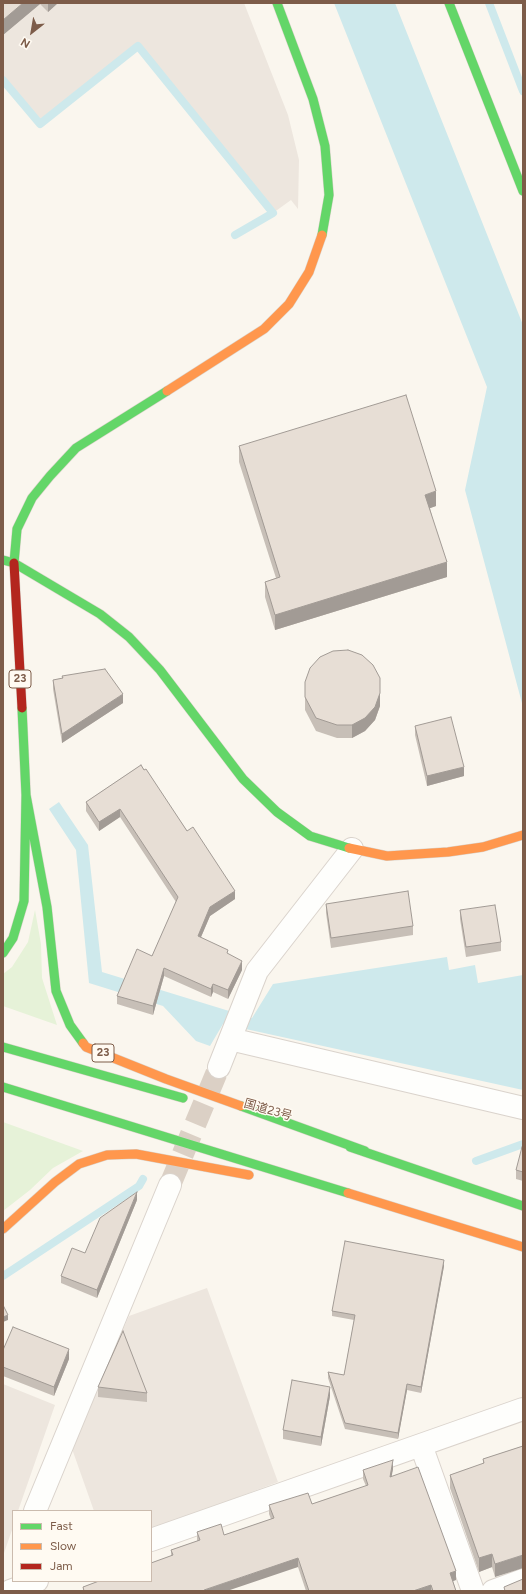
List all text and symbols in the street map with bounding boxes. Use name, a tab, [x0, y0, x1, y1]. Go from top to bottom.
north arrow	[12, 12, 52, 52]
text: N	[19, 35, 33, 50]
road number: 23	[9, 670, 31, 688]
road number: 23	[92, 1044, 114, 1062]
street label: 国道23号	[242, 1096, 294, 1124]
legend	[12, 1510, 152, 1582]
text: Fast	[50, 1519, 73, 1533]
text: Slow	[50, 1539, 76, 1553]
text: Jam	[50, 1559, 73, 1573]

